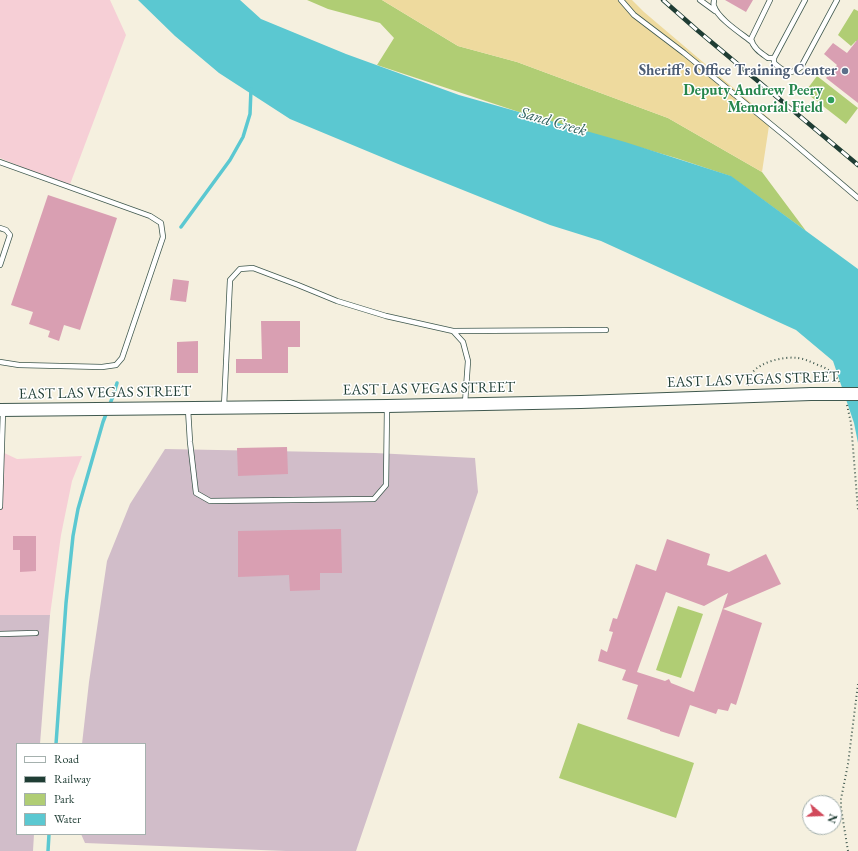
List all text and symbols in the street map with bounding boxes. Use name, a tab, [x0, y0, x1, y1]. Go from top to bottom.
place label: Sheriff's Office Training Center	[639, 62, 837, 80]
marker: Sheriff's Office Training Center	[840, 66, 850, 76]
place label: Deputy Andrew Peery Memorial Field	[683, 82, 823, 117]
marker: Deputy Andrew Peery Memorial Field	[826, 95, 836, 105]
water label: Sand Creek	[517, 103, 589, 141]
street label: EAST LAS VEGAS STREET	[666, 368, 840, 392]
street label: EAST LAS VEGAS STREET	[343, 378, 515, 400]
street label: EAST LAS VEGAS STREET	[19, 382, 191, 404]
legend	[16, 743, 146, 835]
text: Road	[54, 751, 79, 767]
text: Railway	[54, 771, 91, 787]
text: Park	[54, 791, 74, 807]
north arrow	[802, 795, 842, 835]
text: Water	[54, 811, 81, 827]
text: N	[824, 812, 840, 825]

